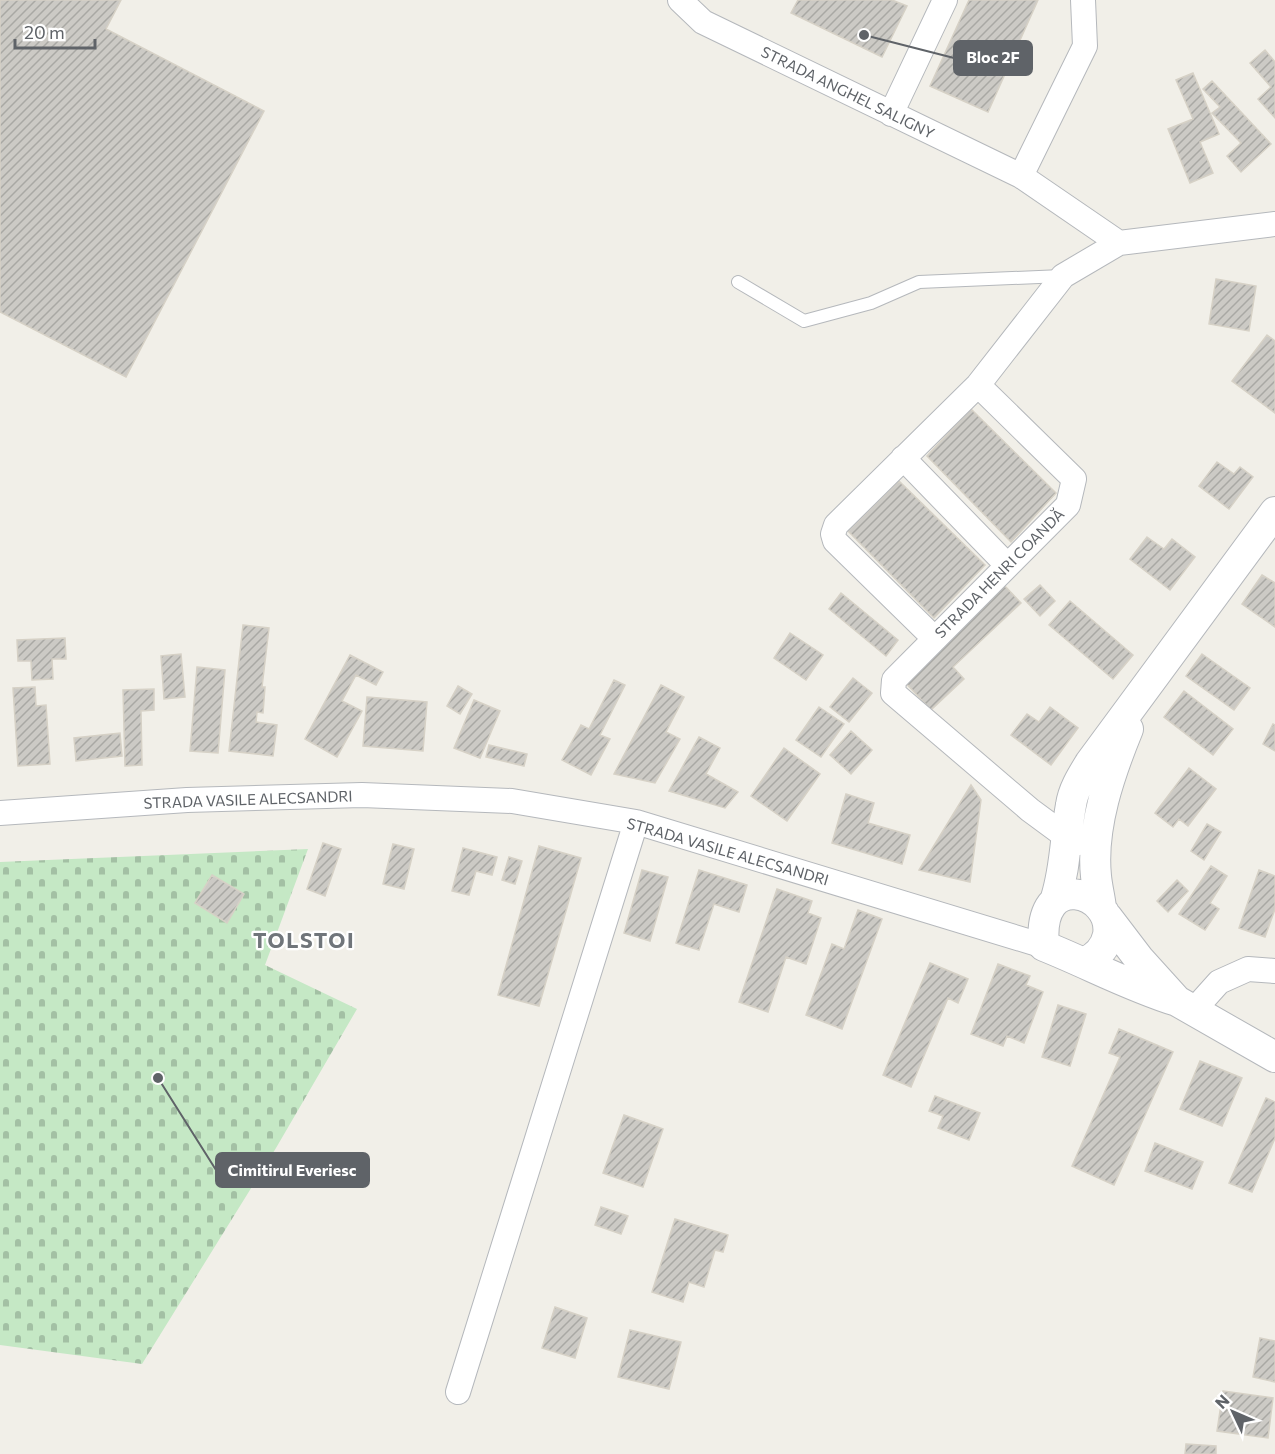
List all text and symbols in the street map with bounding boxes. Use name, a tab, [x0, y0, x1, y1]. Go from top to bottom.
scale bar	[15, 12, 94, 50]
text: 20 m	[24, 21, 65, 43]
callout: Bloc 2F	[954, 41, 1032, 75]
street label: STRADA ANGHEL SALIGNY	[758, 42, 938, 142]
text: Bloc 2F	[966, 47, 1020, 66]
street label: STRADA HENRI COANDĂ	[930, 504, 1067, 641]
street label: STRADA VASILE ALECSANDRI	[143, 786, 353, 812]
street label: STRADA VASILE ALECSANDRI	[625, 814, 831, 888]
district label: TOLSTOI	[253, 927, 355, 952]
callout: Cimitirul Everiesc	[216, 1153, 369, 1187]
text: Cimitirul Everiesc	[228, 1160, 357, 1179]
north arrow	[1203, 1382, 1263, 1442]
text: N	[1211, 1390, 1233, 1412]

